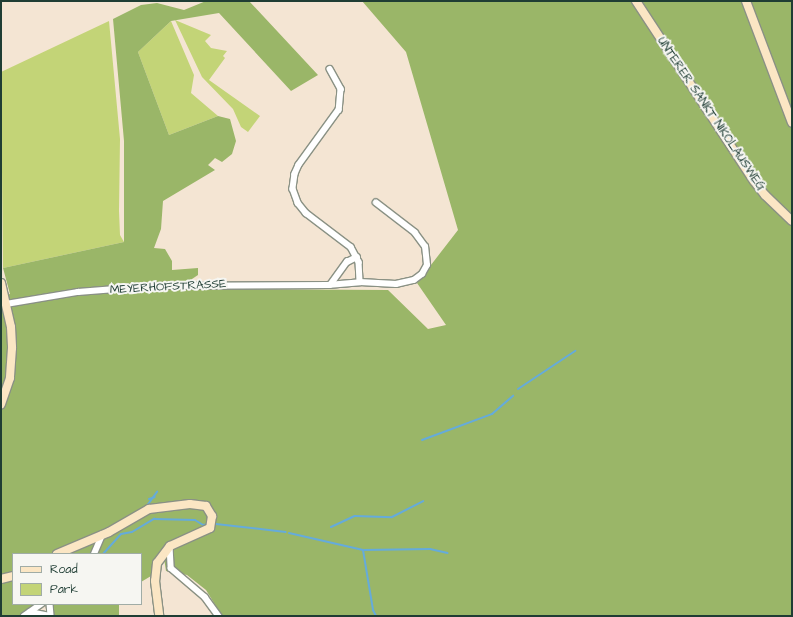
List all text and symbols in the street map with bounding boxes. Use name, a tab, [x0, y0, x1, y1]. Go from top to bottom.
street label: UNTERER SANKT NIKOLAUSWEG	[654, 34, 768, 194]
street label: MEYERHOFSTRASSE	[109, 277, 227, 297]
legend	[12, 553, 142, 605]
text: Road	[50, 561, 78, 578]
text: Park	[50, 581, 78, 598]

